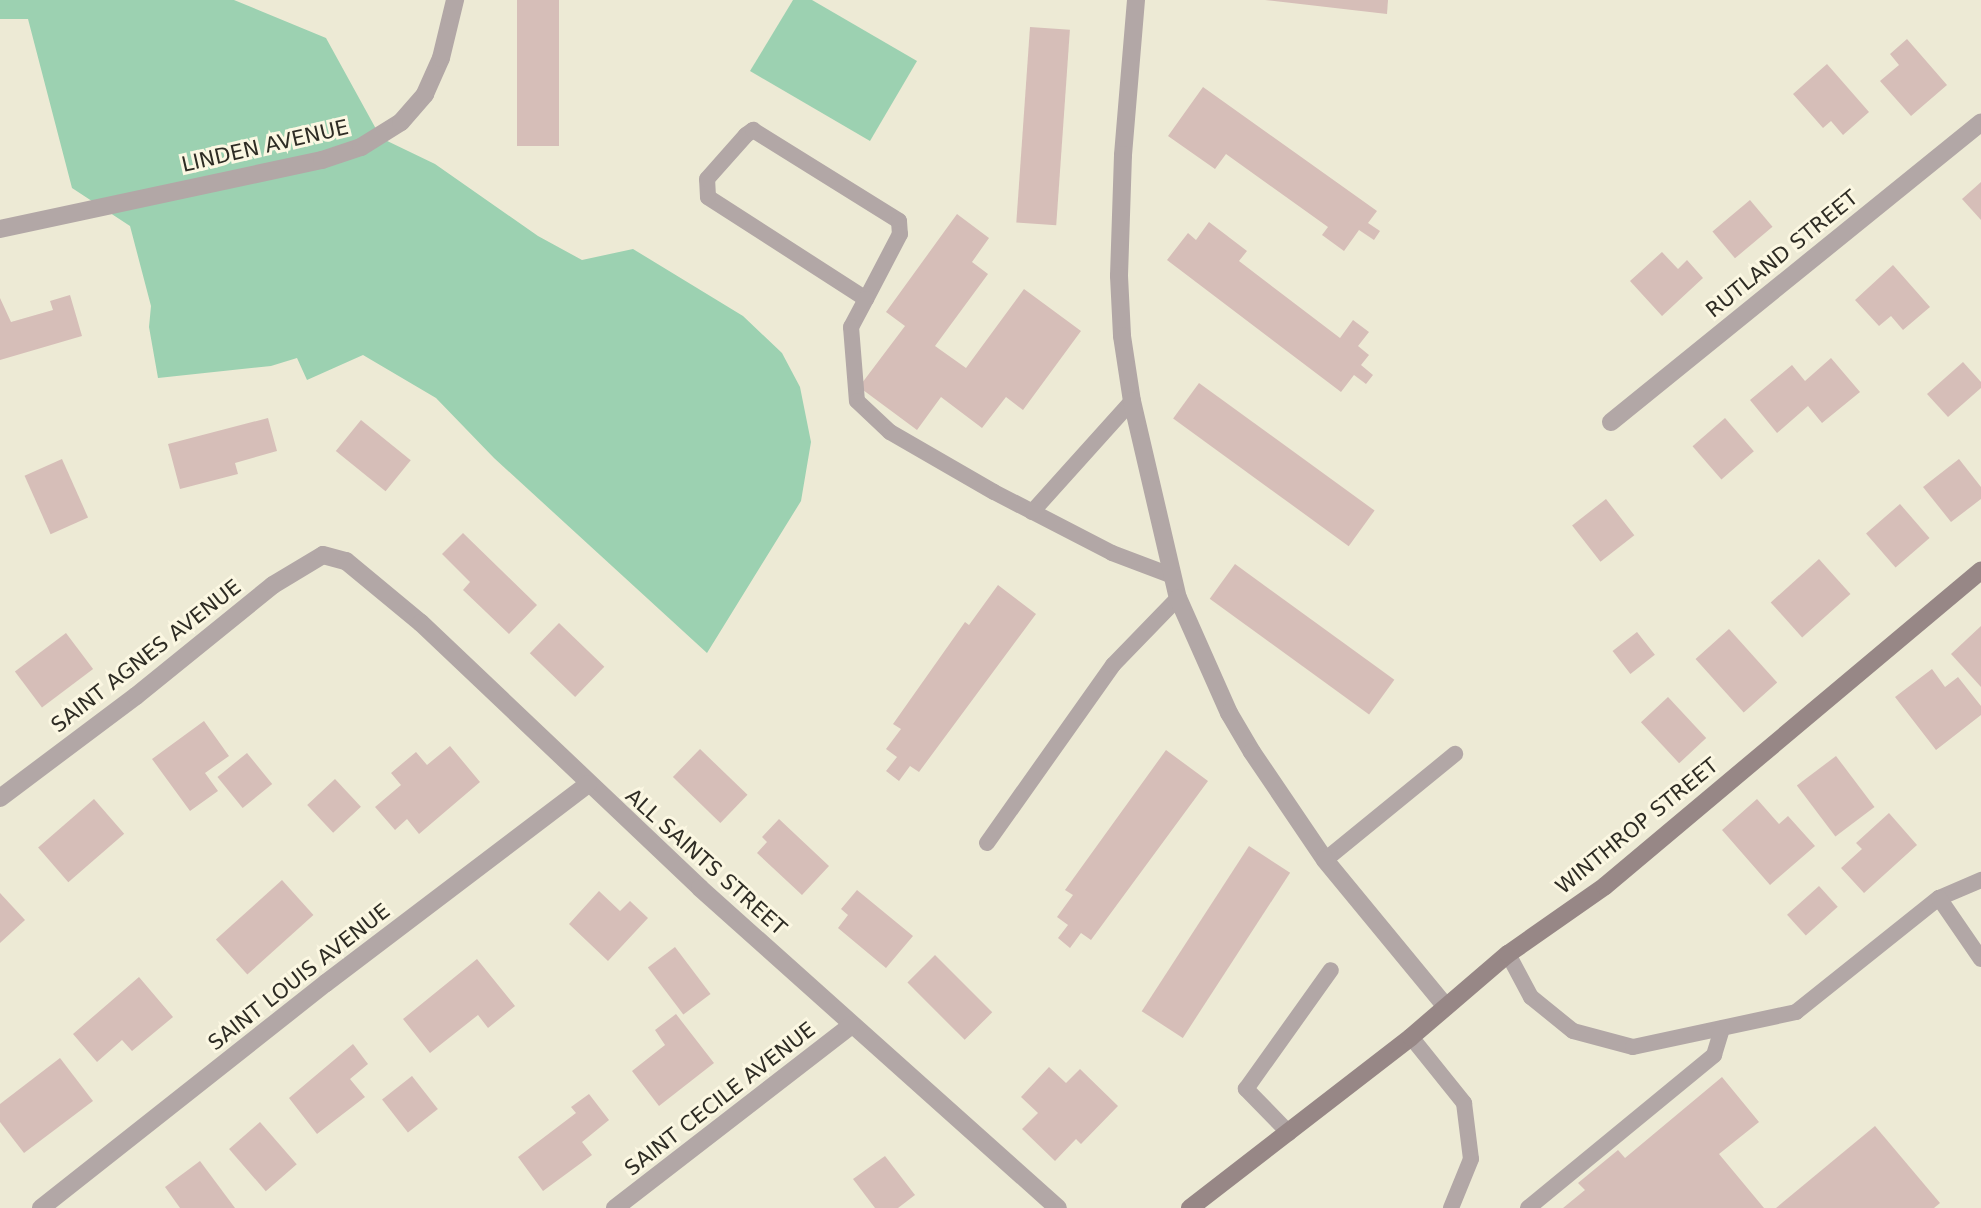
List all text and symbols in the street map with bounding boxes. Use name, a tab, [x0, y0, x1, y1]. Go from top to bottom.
street label: LINDEN AVENUE	[179, 115, 351, 177]
street label: RUTLAND STREET	[1701, 185, 1863, 323]
street label: SAINT AGNES AVENUE	[46, 574, 246, 738]
street label: WINTHROP STREET	[1551, 753, 1723, 899]
street label: ALL SAINTS STREET	[621, 783, 791, 941]
street label: SAINT LOUIS AVENUE	[203, 898, 395, 1056]
street label: SAINT CECILE AVENUE	[620, 1017, 820, 1181]

